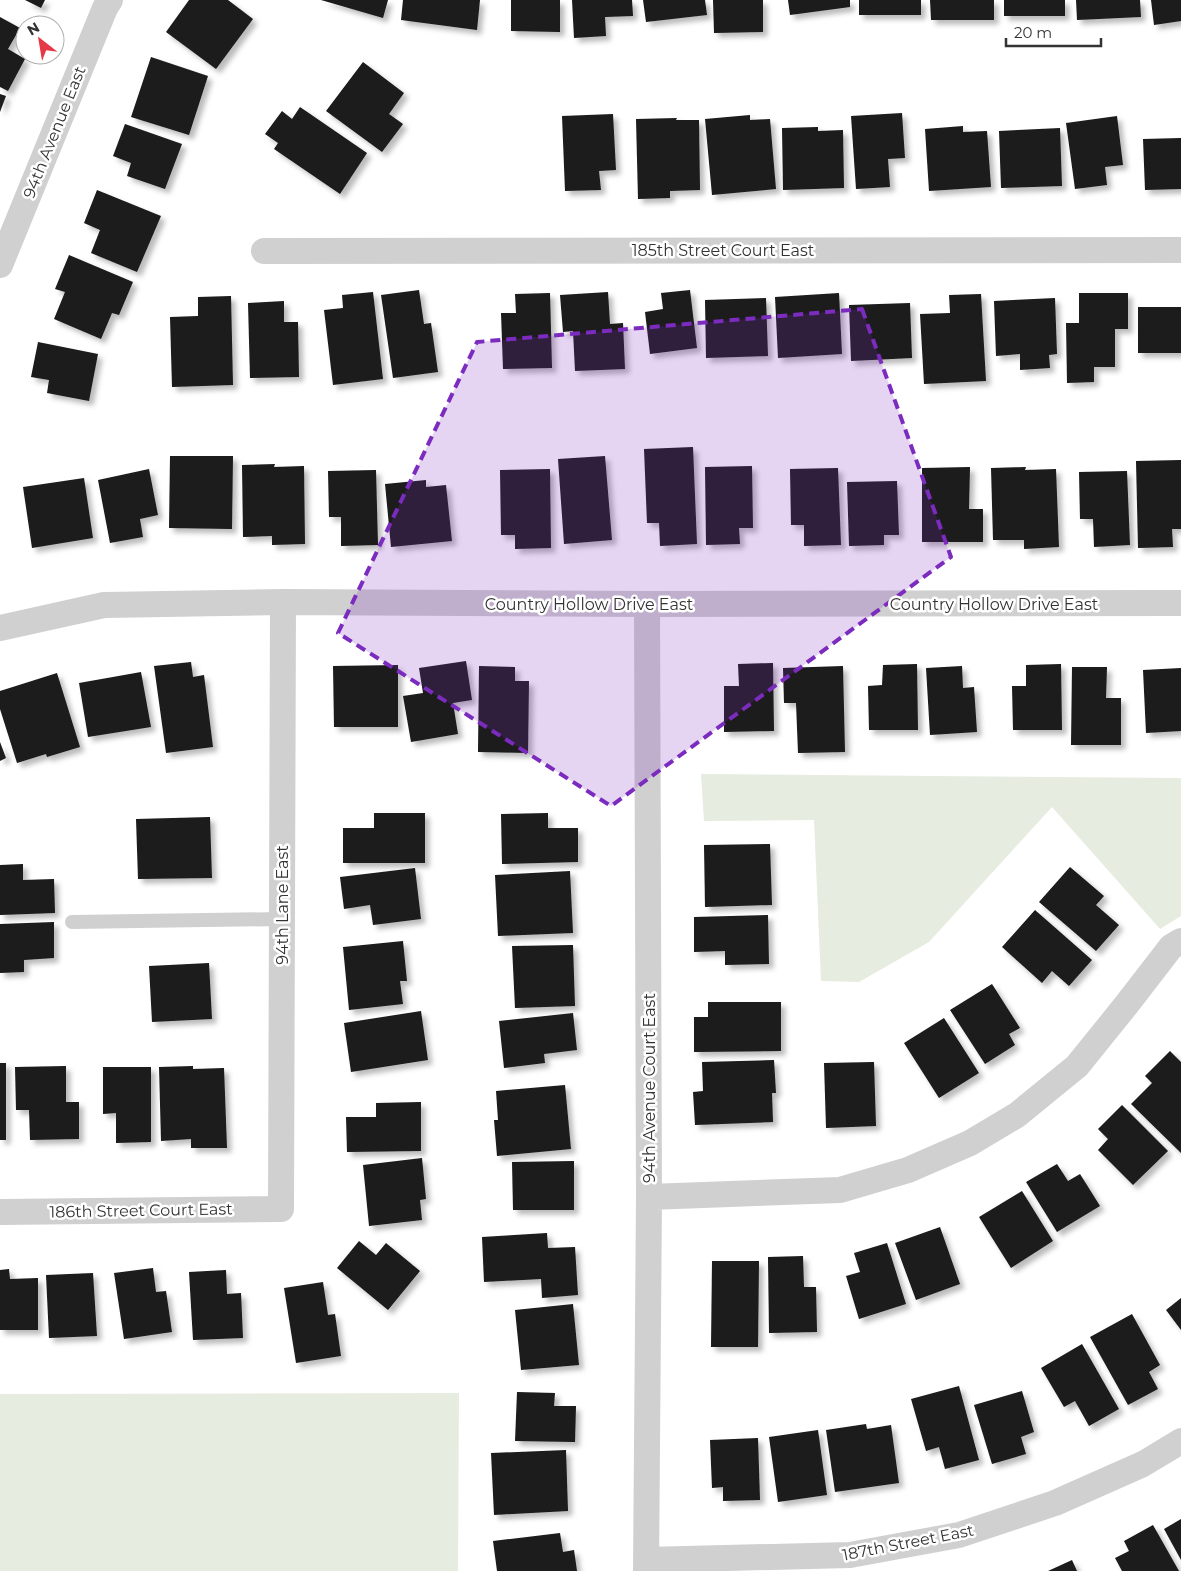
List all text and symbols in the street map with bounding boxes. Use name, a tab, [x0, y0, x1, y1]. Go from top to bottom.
north arrow	[15, 15, 65, 65]
scale bar	[1006, 15, 1101, 47]
text: N	[24, 18, 43, 39]
text: 20 m	[1014, 23, 1052, 42]
street label: 94th Avenue East	[19, 63, 90, 201]
street label: 185th Street Court East	[632, 241, 815, 260]
street label: Country Hollow Drive East	[485, 595, 694, 614]
street label: Country Hollow Drive East	[890, 595, 1099, 614]
street label: 94th Lane East	[273, 845, 292, 965]
street label: 94th Avenue Court East	[640, 993, 659, 1183]
street label: 186th Street Court East	[49, 1199, 233, 1222]
street label: 187th Street East	[841, 1520, 976, 1565]

